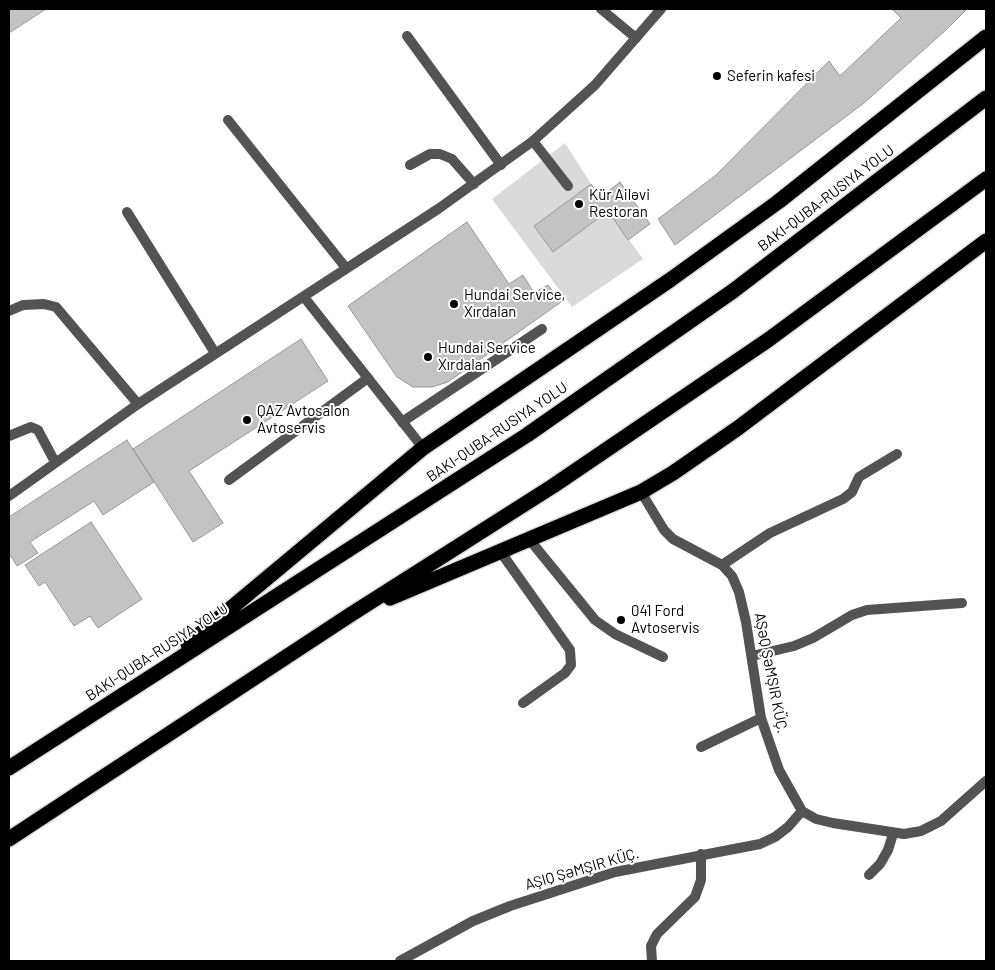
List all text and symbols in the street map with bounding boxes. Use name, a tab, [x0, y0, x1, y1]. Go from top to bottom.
place label: Seferin kafesi	[727, 67, 815, 85]
marker: Seferin kafesi	[711, 70, 723, 82]
street label: BAKI-QUBA-RUSIYA YOLU	[754, 141, 898, 255]
place label: Kür Ailəvi Restoran	[589, 186, 650, 221]
marker: Kür Ailəvi Restoran	[573, 198, 585, 210]
place label: Hundai Service, Xırdalan	[464, 286, 566, 321]
marker: Hundai Service, Xırdalan	[448, 298, 460, 310]
place label: Hundai Service Xırdalan	[438, 339, 536, 374]
marker: Hundai Service Xırdalan	[422, 351, 434, 363]
street label: BAKI-QUBA-RUSIYA YOLU	[423, 378, 571, 486]
place label: QAZ Avtosalon Avtoservis	[257, 402, 350, 437]
marker: QAZ Avtosalon Avtoservis	[241, 414, 253, 426]
street label: BAKI-QUBA-RUSIYA YOLU	[82, 599, 232, 705]
place label: 041 Ford Avtoservis	[631, 602, 699, 637]
street label: AŞƏQ ŞƏMŞIR KÜÇ.	[750, 611, 792, 735]
marker: 041 Ford Avtoservis	[615, 614, 627, 626]
street label: AŞIQ ŞƏMŞIR KÜÇ.	[523, 844, 641, 894]

